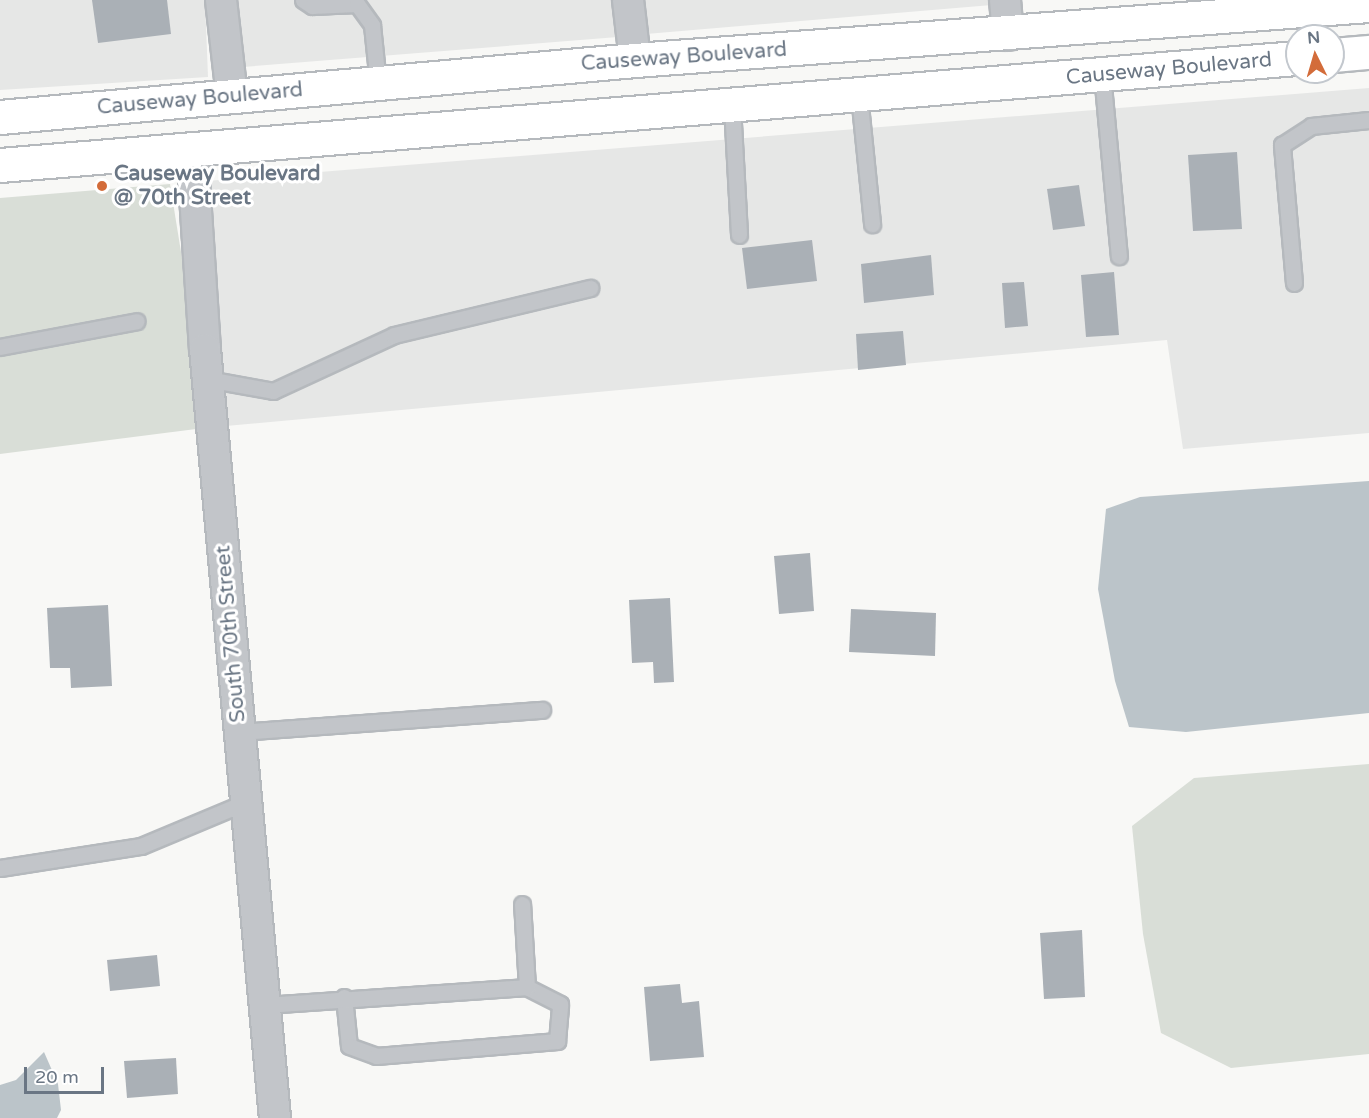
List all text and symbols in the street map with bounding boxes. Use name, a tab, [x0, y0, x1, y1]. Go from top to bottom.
north arrow	[1285, 24, 1345, 84]
text: N	[1306, 28, 1321, 49]
street label: Causeway Boulevard	[580, 37, 788, 77]
street label: Causeway Boulevard	[1065, 47, 1273, 91]
street label: Causeway Boulevard	[96, 77, 304, 121]
place label: Causeway Boulevard @ 70th Street	[114, 161, 321, 211]
marker: Causeway Boulevard @ 70th Street	[95, 179, 109, 193]
street label: South 70th Street	[211, 545, 251, 723]
scale bar	[27, 1055, 106, 1093]
text: 20 m	[35, 1066, 79, 1088]

